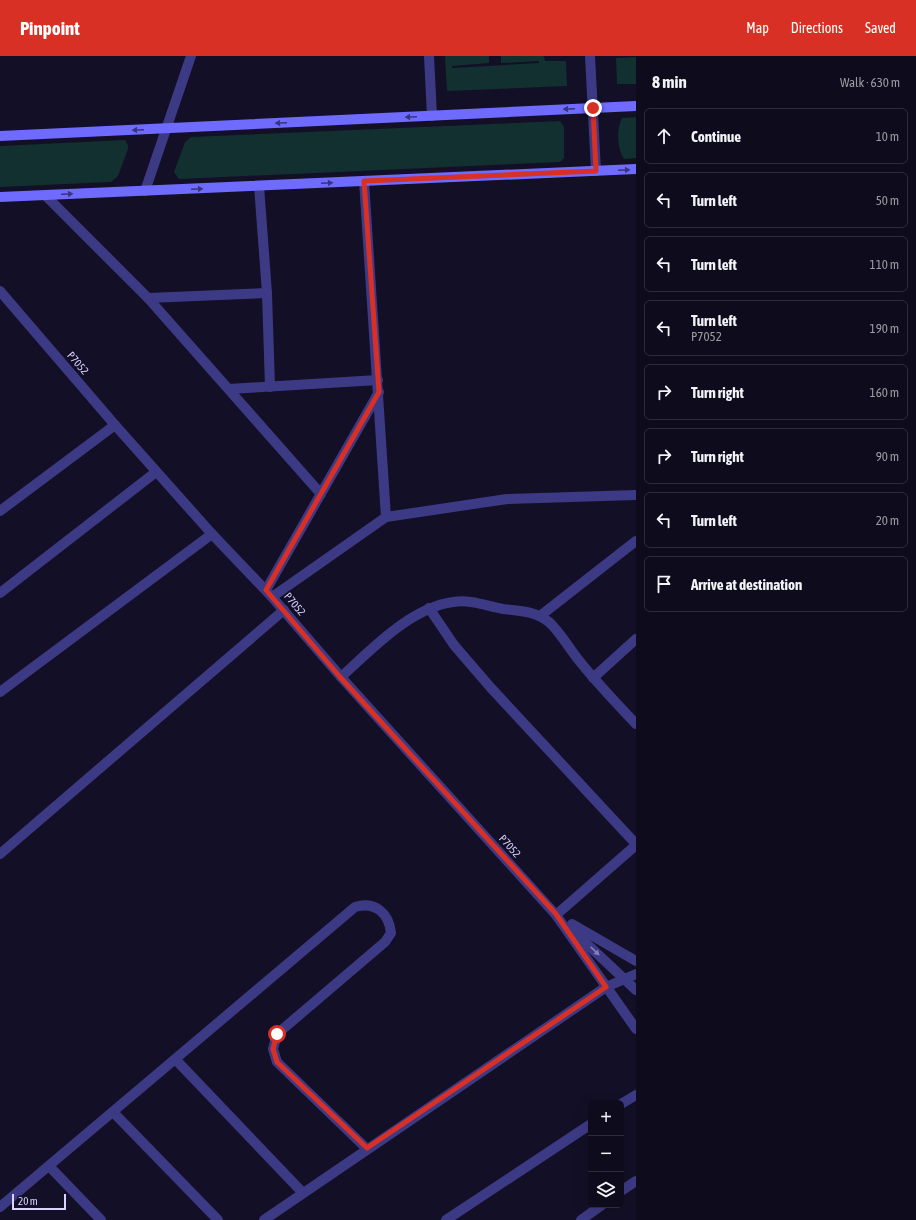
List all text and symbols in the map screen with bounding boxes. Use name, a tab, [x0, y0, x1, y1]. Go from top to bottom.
text: Pinpoint	[20, 17, 80, 39]
text: Map	[746, 20, 769, 36]
text: Directions	[791, 20, 843, 36]
text: Saved	[865, 20, 896, 36]
text: 8 min	[652, 72, 687, 92]
text: Walk · 630 m	[840, 75, 900, 90]
route end	[584, 99, 602, 117]
one-way arrow	[563, 106, 575, 113]
one-way arrow	[405, 113, 417, 120]
one-way arrow	[274, 120, 287, 126]
icon: ahead	[653, 125, 675, 147]
one-way arrow	[131, 127, 144, 133]
text: Continue	[691, 128, 741, 145]
text: 10 m	[876, 129, 899, 144]
one-way arrow	[618, 166, 630, 173]
one-way arrow	[321, 180, 334, 186]
one-way arrow	[191, 185, 203, 192]
icon: left	[653, 189, 675, 211]
one-way arrow	[61, 191, 73, 198]
text: Turn left	[691, 192, 737, 209]
text: 50 m	[876, 193, 899, 208]
icon: left	[653, 253, 675, 275]
text: Turn left	[691, 256, 737, 273]
text: 110 m	[870, 257, 899, 272]
text: Turn left	[691, 312, 737, 329]
icon: left	[653, 317, 675, 339]
text: 190 m	[870, 321, 899, 336]
text: P7052	[691, 329, 722, 344]
street label: P7052	[65, 349, 91, 377]
icon: right	[653, 381, 675, 403]
text: Turn right	[691, 384, 744, 401]
text: 160 m	[870, 385, 899, 400]
icon: right	[653, 445, 675, 467]
text: Turn right	[691, 448, 744, 465]
text: 90 m	[876, 449, 899, 464]
icon: left	[653, 509, 675, 531]
text: Turn left	[691, 512, 737, 529]
text: 20 m	[876, 513, 899, 528]
icon: arrive	[653, 573, 675, 595]
text: Arrive at destination	[691, 576, 802, 593]
street label: P7052	[282, 590, 308, 618]
street label: P7052	[497, 832, 523, 860]
one-way arrow	[590, 946, 599, 955]
route start	[268, 1025, 286, 1043]
map controls	[588, 1100, 624, 1208]
button: +	[588, 1100, 624, 1136]
button: −	[588, 1136, 624, 1172]
button: layers	[588, 1172, 624, 1208]
scale bar	[12, 1192, 66, 1211]
text: 20 m	[18, 1195, 38, 1207]

